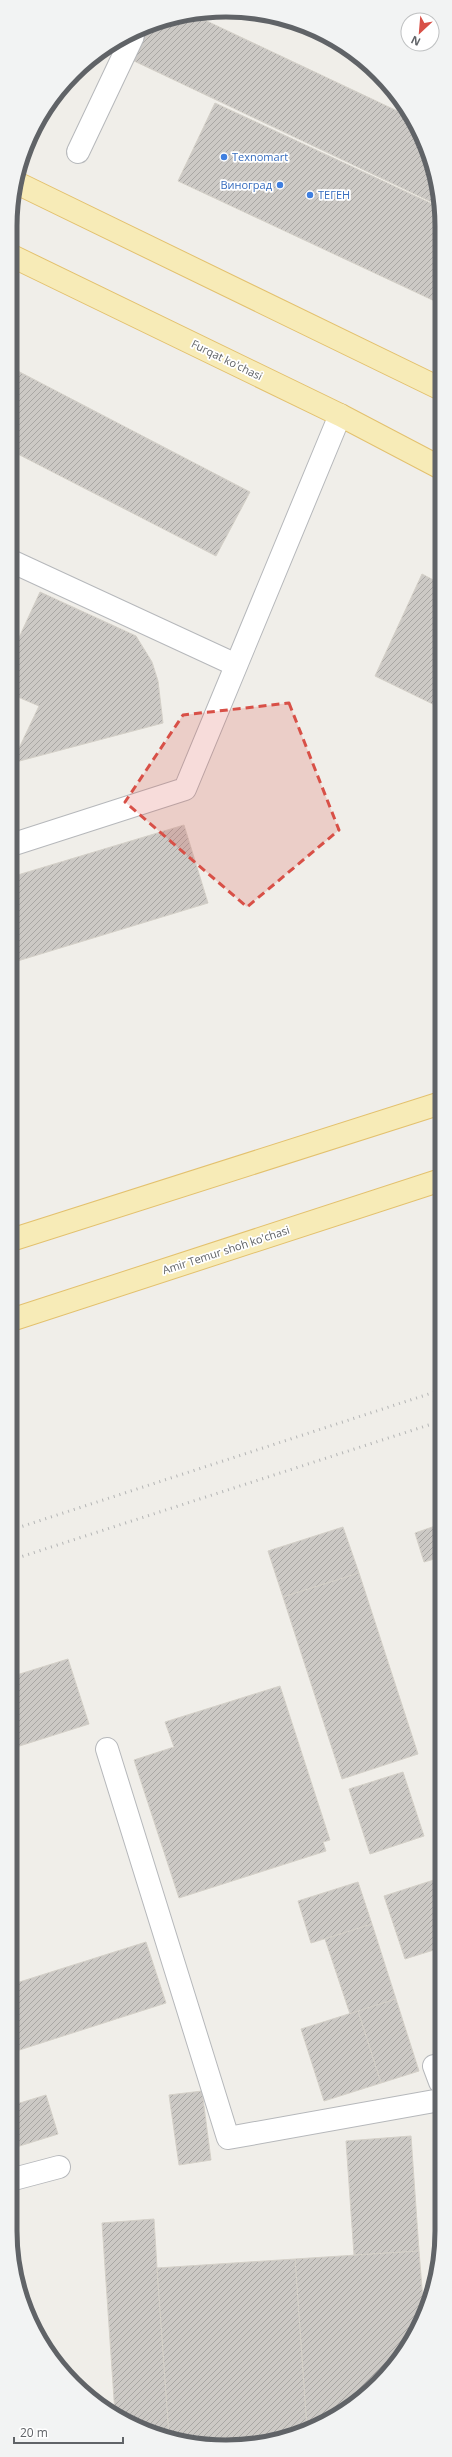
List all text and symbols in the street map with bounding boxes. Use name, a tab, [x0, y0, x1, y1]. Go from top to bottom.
north arrow	[400, 12, 440, 52]
text: N	[408, 33, 423, 50]
place label: Texnomart	[232, 149, 288, 164]
marker: Texnomart	[219, 152, 229, 162]
place label: Виноград	[220, 177, 273, 192]
marker: Виноград	[275, 180, 285, 190]
place label: ТЕГЕН	[318, 187, 350, 202]
marker: ТЕГЕН	[305, 190, 315, 200]
street label: Furqat ko'chasi	[189, 336, 265, 383]
street label: Amir Temur shoh ko'chasi	[160, 1222, 291, 1277]
scale bar	[14, 2419, 123, 2445]
text: 20 m	[20, 2424, 48, 2441]

